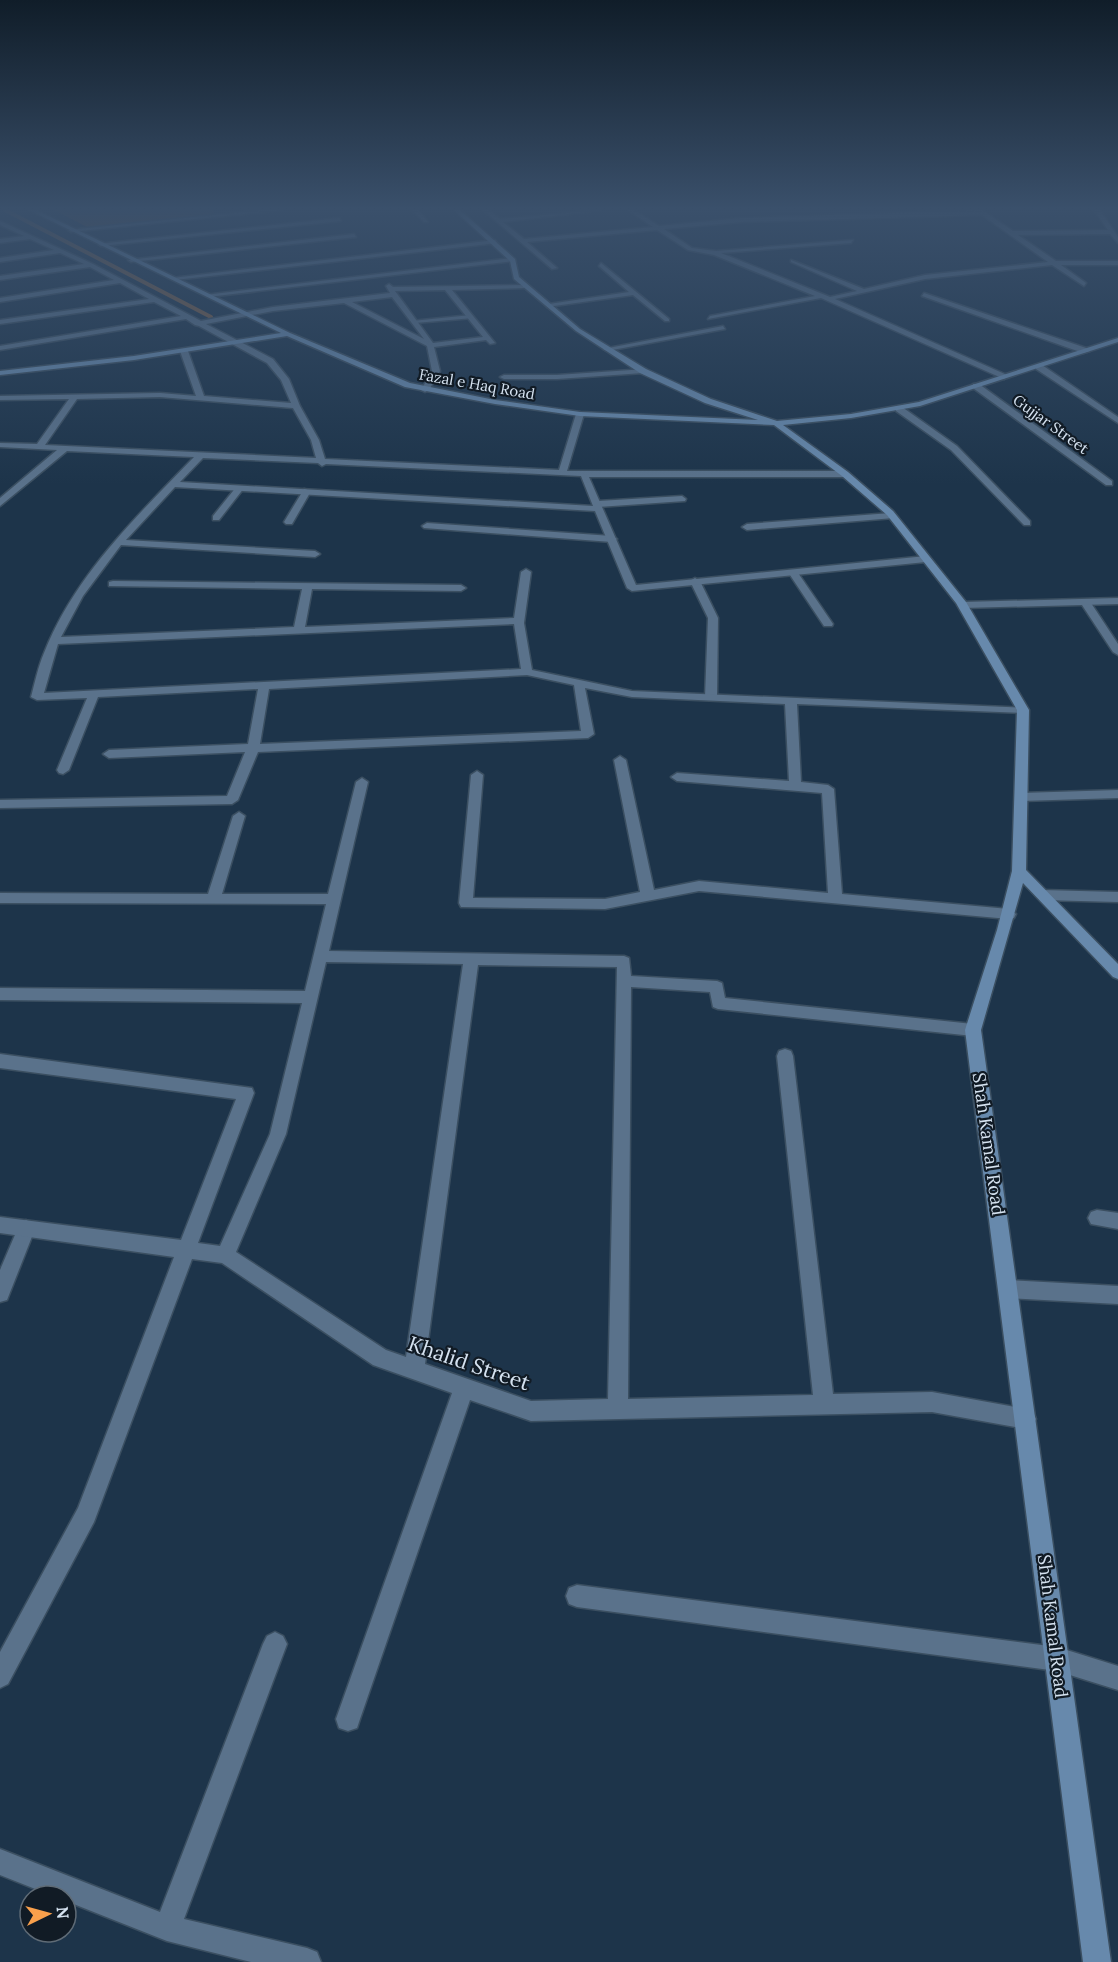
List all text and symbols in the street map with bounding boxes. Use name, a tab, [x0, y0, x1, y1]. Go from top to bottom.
street label: Fazal e Haq Road	[418, 364, 537, 404]
street label: Gujjar Street	[1009, 390, 1093, 458]
street label: Shah Kamal Road	[968, 1071, 1010, 1217]
street label: Khalid Street	[405, 1330, 534, 1397]
street label: Shah Kamal Road	[1033, 1553, 1073, 1699]
north arrow	[18, 1884, 78, 1944]
text: N	[52, 1906, 73, 1920]

